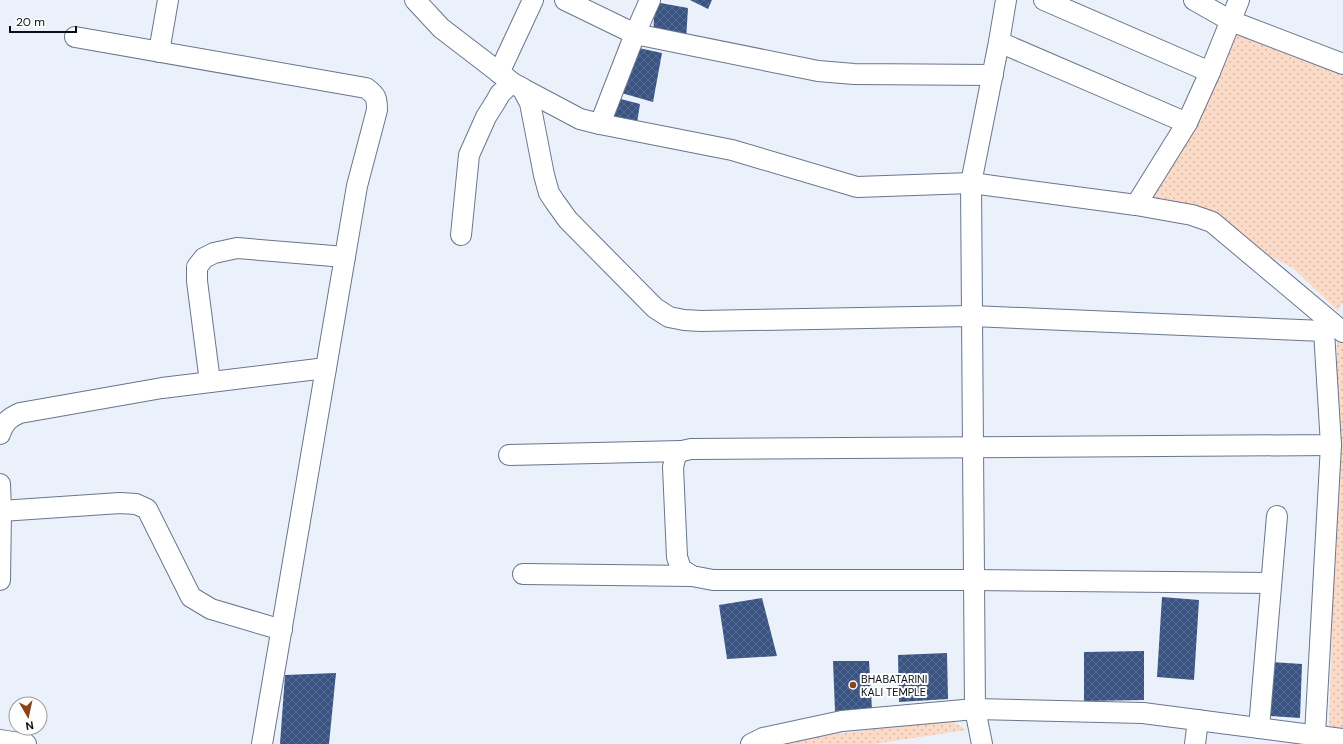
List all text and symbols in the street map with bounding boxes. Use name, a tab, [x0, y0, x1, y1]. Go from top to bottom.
scale bar	[10, 8, 76, 34]
text: 20 m	[16, 14, 45, 30]
place label: BHABATARINI KALI TEMPLE	[861, 672, 927, 699]
marker: BHABATARINI KALI TEMPLE	[848, 680, 858, 690]
north arrow	[8, 696, 48, 736]
text: N	[25, 718, 35, 733]

